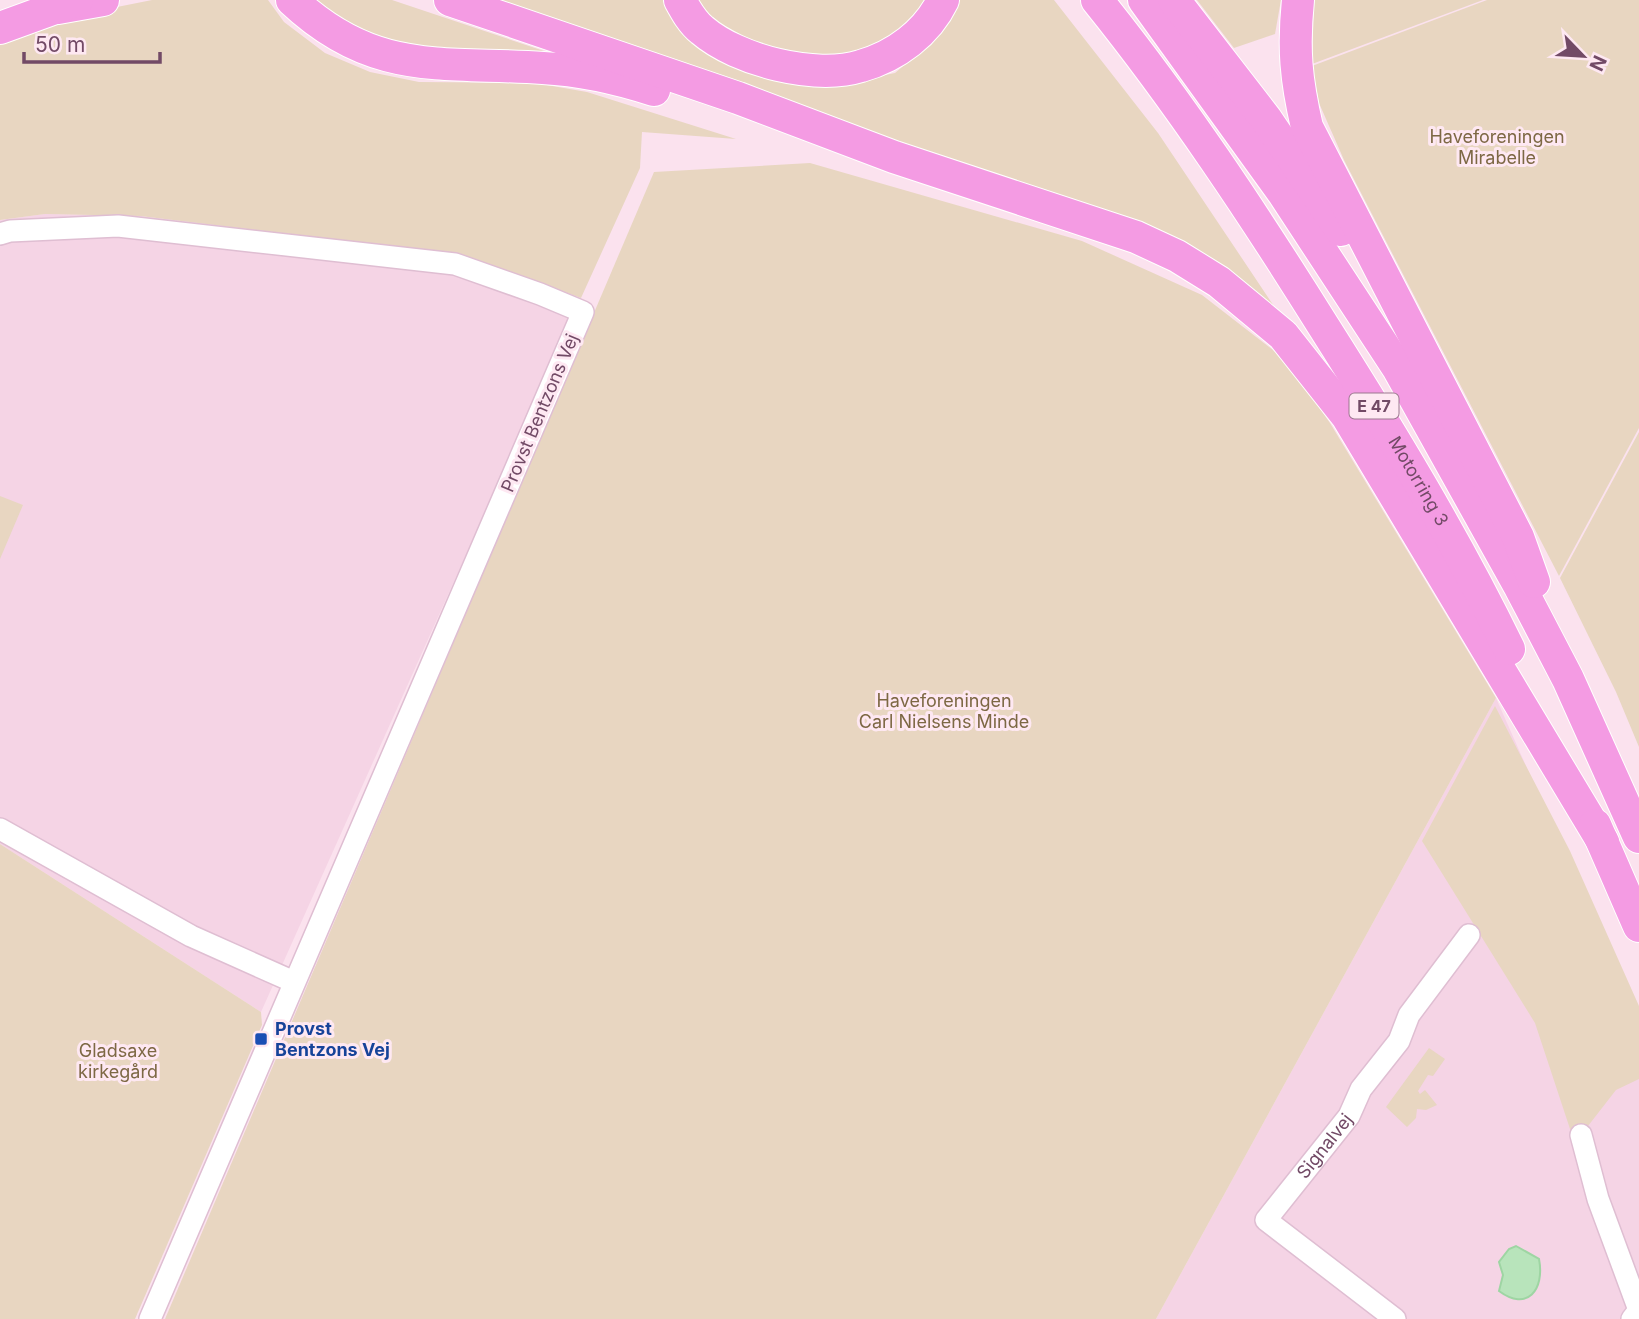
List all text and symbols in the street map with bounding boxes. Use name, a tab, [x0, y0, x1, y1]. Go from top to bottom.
scale bar	[24, 21, 161, 65]
north arrow	[1548, 21, 1618, 91]
text: 50 m	[35, 32, 85, 57]
text: N	[1584, 52, 1611, 74]
park label: Haveforeningen Mirabelle	[1429, 126, 1565, 168]
street label: Provst Bentzons Vej	[497, 331, 582, 495]
road number: E 47	[1350, 394, 1398, 418]
street label: Motorring 3	[1384, 432, 1453, 529]
park label: Haveforeningen Carl Nielsens Minde	[859, 690, 1029, 732]
place label: Provst Bentzons Vej	[275, 1018, 390, 1060]
marker: Provst Bentzons Vej	[253, 1031, 269, 1047]
park label: Gladsaxe kirkegård	[78, 1040, 158, 1082]
street label: Signalvej	[1292, 1109, 1357, 1182]

